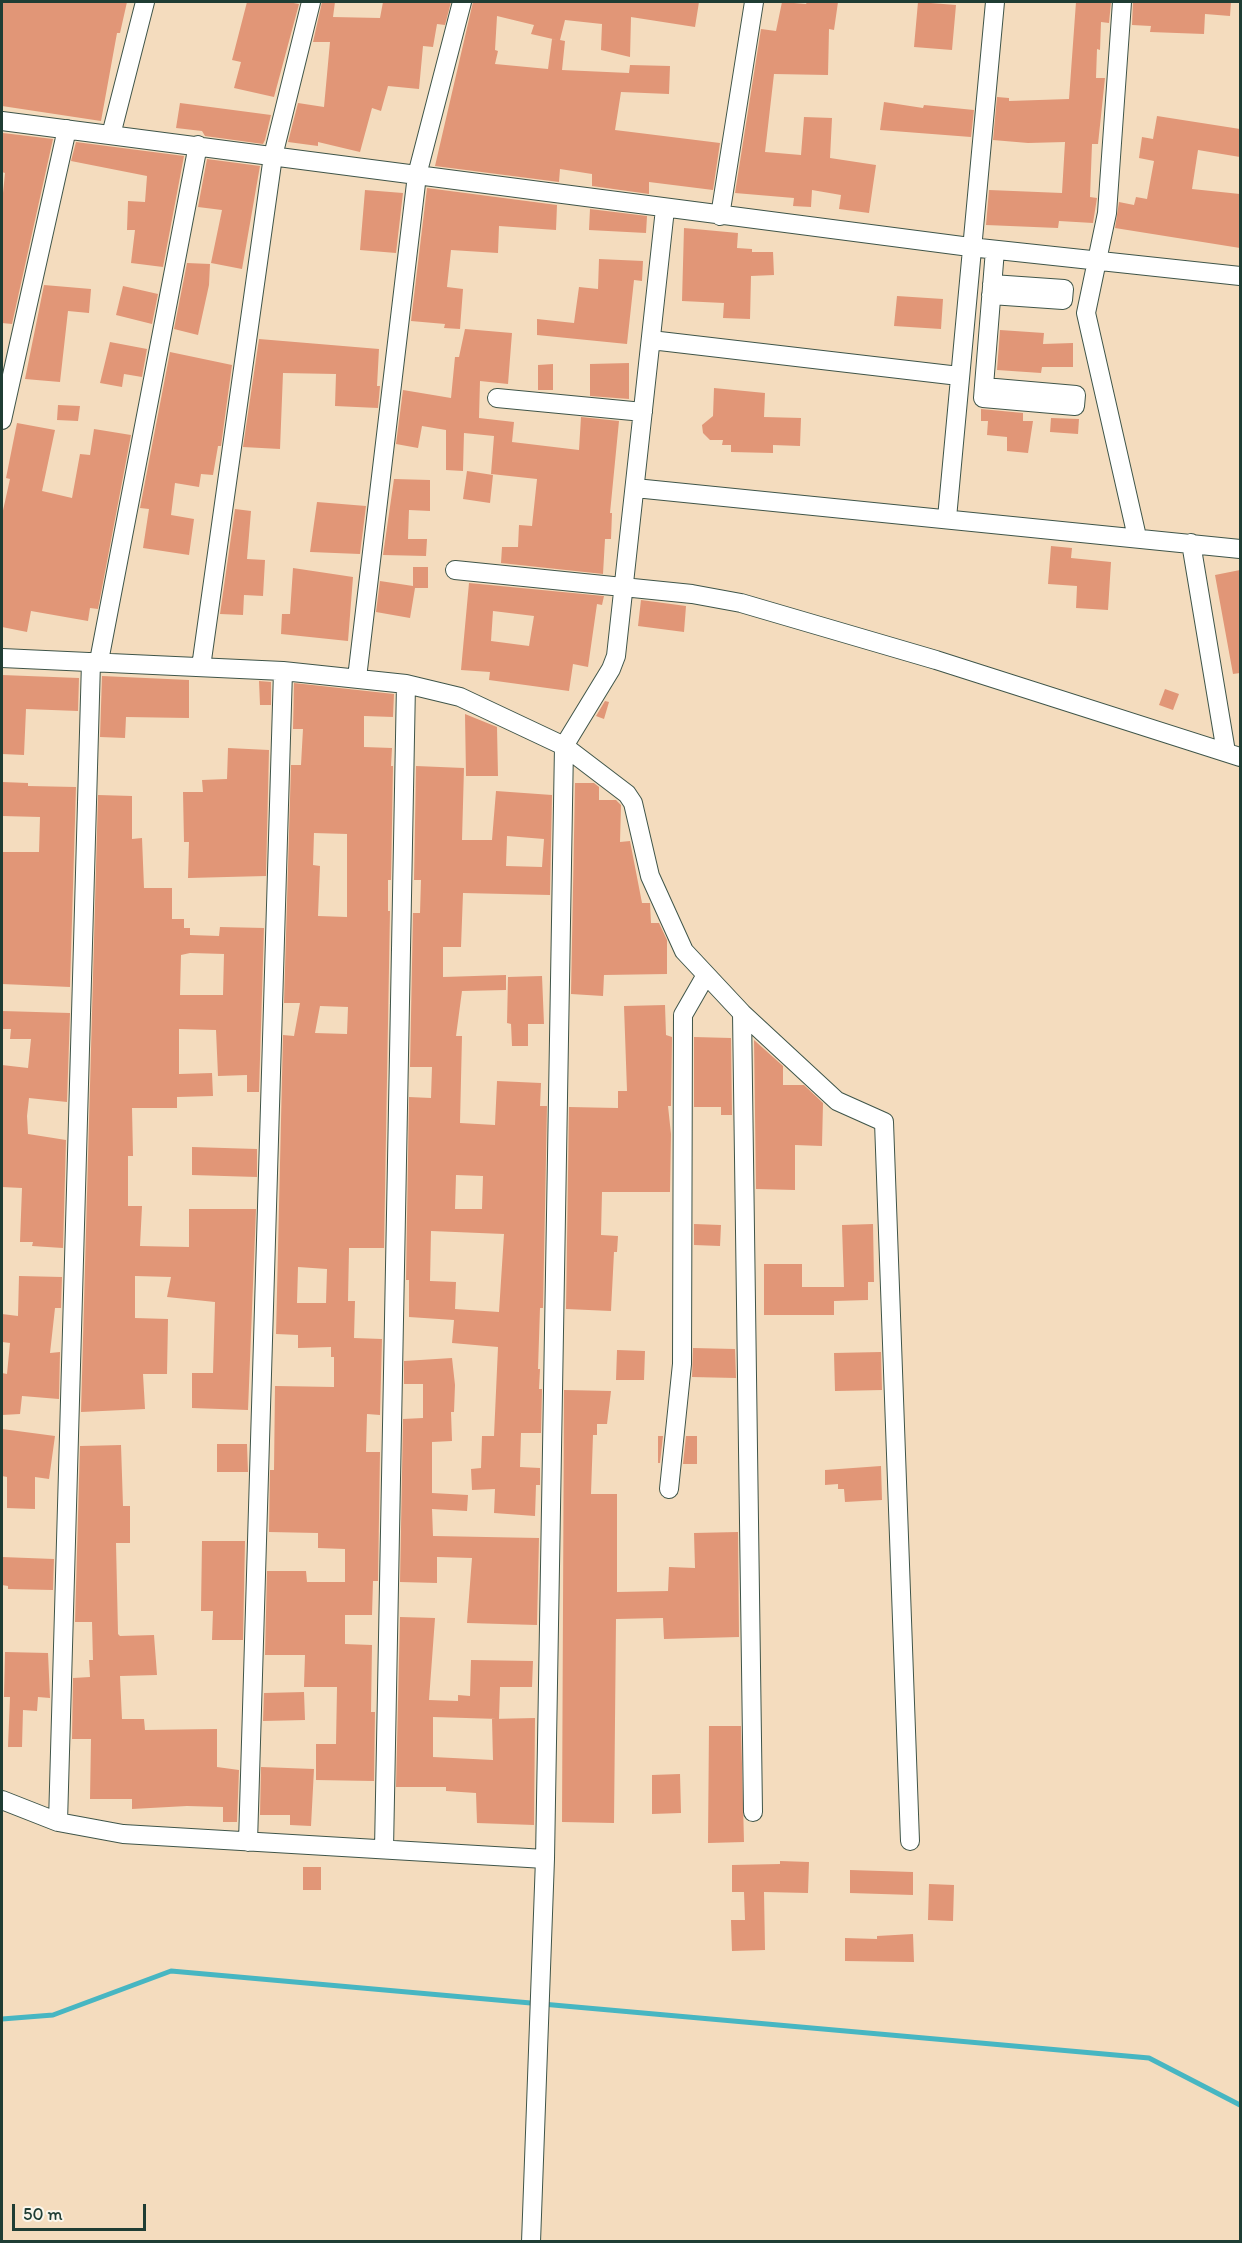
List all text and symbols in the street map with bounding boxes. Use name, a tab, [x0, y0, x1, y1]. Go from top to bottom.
scale bar	[15, 2192, 148, 2230]
text: 50 m	[23, 2203, 63, 2225]

